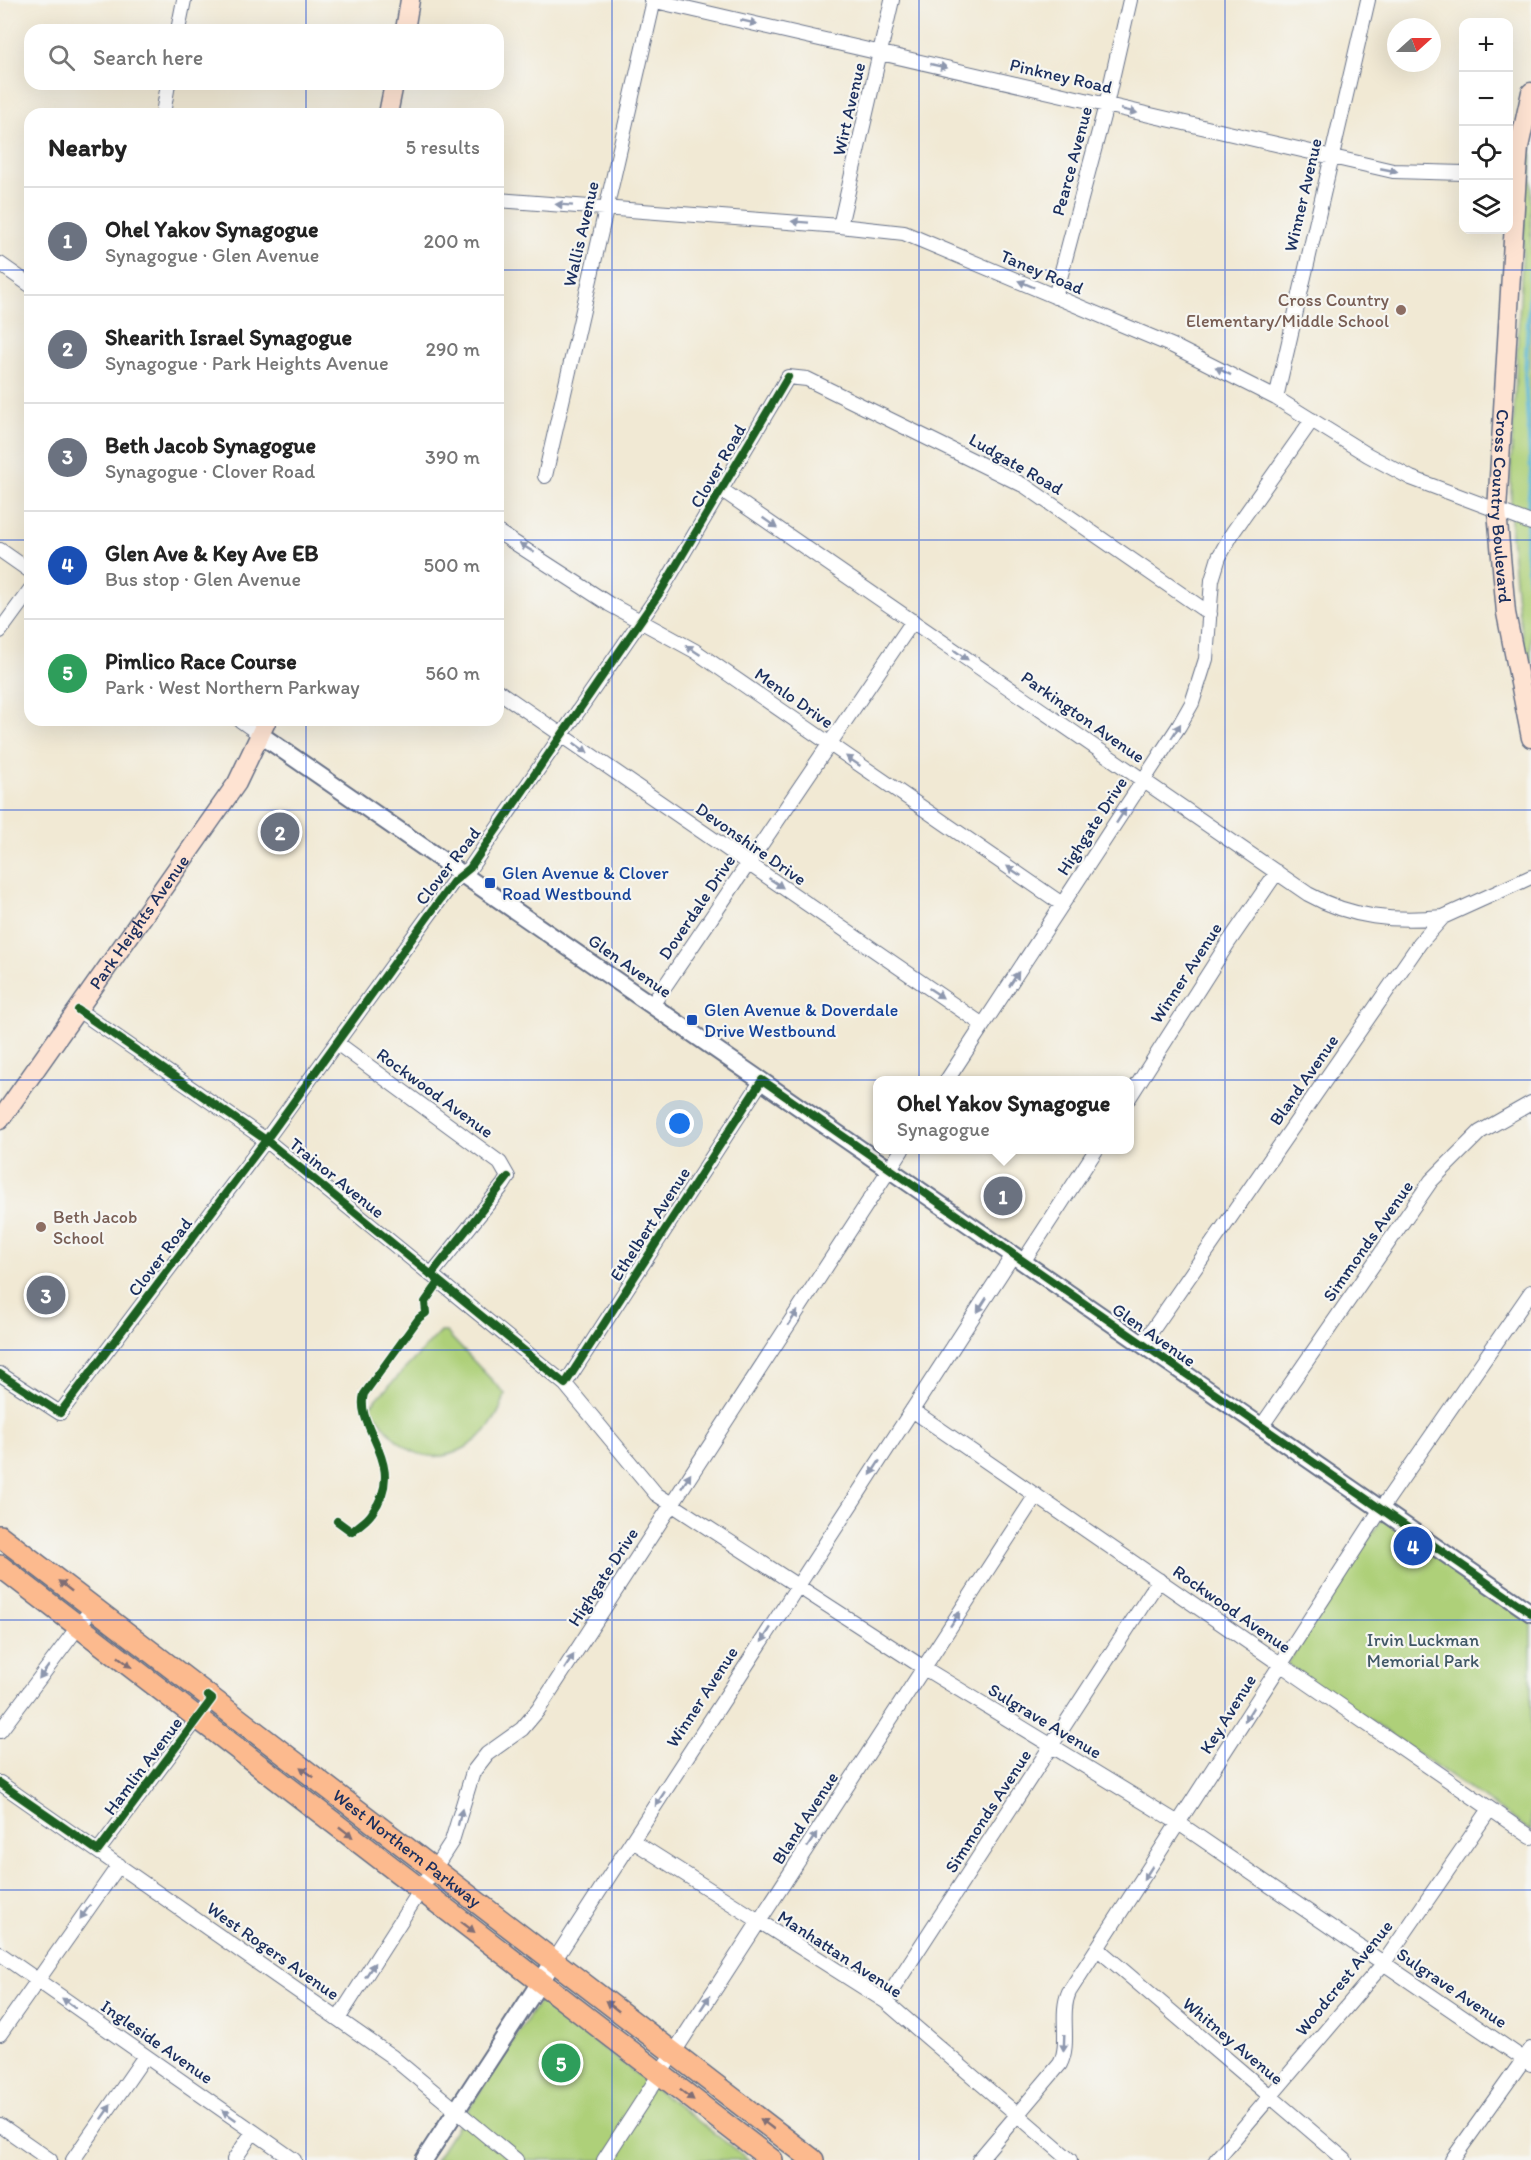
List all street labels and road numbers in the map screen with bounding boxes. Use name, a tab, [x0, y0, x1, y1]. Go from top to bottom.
street label: Pinkney Road	[1008, 54, 1115, 99]
street label: Wirt Avenue	[828, 60, 870, 158]
street label: Pearce Avenue	[1047, 104, 1097, 218]
street label: Winner Avenue	[1279, 136, 1327, 254]
street label: Wallis Avenue	[558, 179, 604, 289]
street label: Taney Road	[997, 245, 1087, 299]
street label: Cross Country Boulevard	[1486, 408, 1516, 604]
street label: Clover Road	[685, 420, 751, 512]
street label: Ludgate Road	[965, 428, 1067, 500]
street label: Menlo Drive	[750, 663, 838, 733]
street label: Parkington Avenue	[1017, 666, 1149, 768]
street label: Highgate Drive	[1052, 773, 1132, 879]
street label: Devonshire Drive	[691, 798, 811, 890]
street label: Clover Road	[411, 822, 485, 910]
street label: Doverdale Drive	[654, 850, 740, 964]
street label: Park Heights Avenue	[84, 851, 194, 994]
street label: Winner Avenue	[1145, 918, 1227, 1028]
street label: Glen Avenue	[584, 929, 676, 1003]
street label: Bland Avenue	[1265, 1030, 1343, 1130]
street label: Rockwood Avenue	[372, 1043, 498, 1143]
street label: Trainor Avenue	[285, 1133, 389, 1223]
street label: Ethelbert Avenue	[605, 1163, 695, 1285]
street label: Simmonds Avenue	[1318, 1176, 1418, 1306]
street label: Clover Road	[123, 1213, 197, 1301]
street label: Glen Avenue	[1108, 1298, 1200, 1372]
street label: Highgate Drive	[563, 1524, 643, 1630]
street label: Rockwood Avenue	[1169, 1560, 1295, 1658]
street label: Winner Avenue	[661, 1642, 743, 1752]
street label: Key Avenue	[1195, 1670, 1261, 1758]
street label: Sulgrave Avenue	[984, 1678, 1106, 1764]
street label: Hamlin Avenue	[99, 1713, 187, 1819]
street label: Simmonds Avenue	[940, 1745, 1036, 1877]
street label: Bland Avenue	[767, 1768, 843, 1868]
street label: West Northern Parkway	[328, 1784, 486, 1913]
street label: West Rogers Avenue	[203, 1897, 343, 2005]
street label: Manhattan Avenue	[773, 1905, 907, 2003]
street label: Woodcrest Avenue	[1290, 1916, 1398, 2040]
street label: Sulgrave Avenue	[1393, 1943, 1511, 2033]
street label: Whitney Avenue	[1178, 1992, 1288, 2090]
street label: Ingleside Avenue	[97, 1995, 217, 2089]

